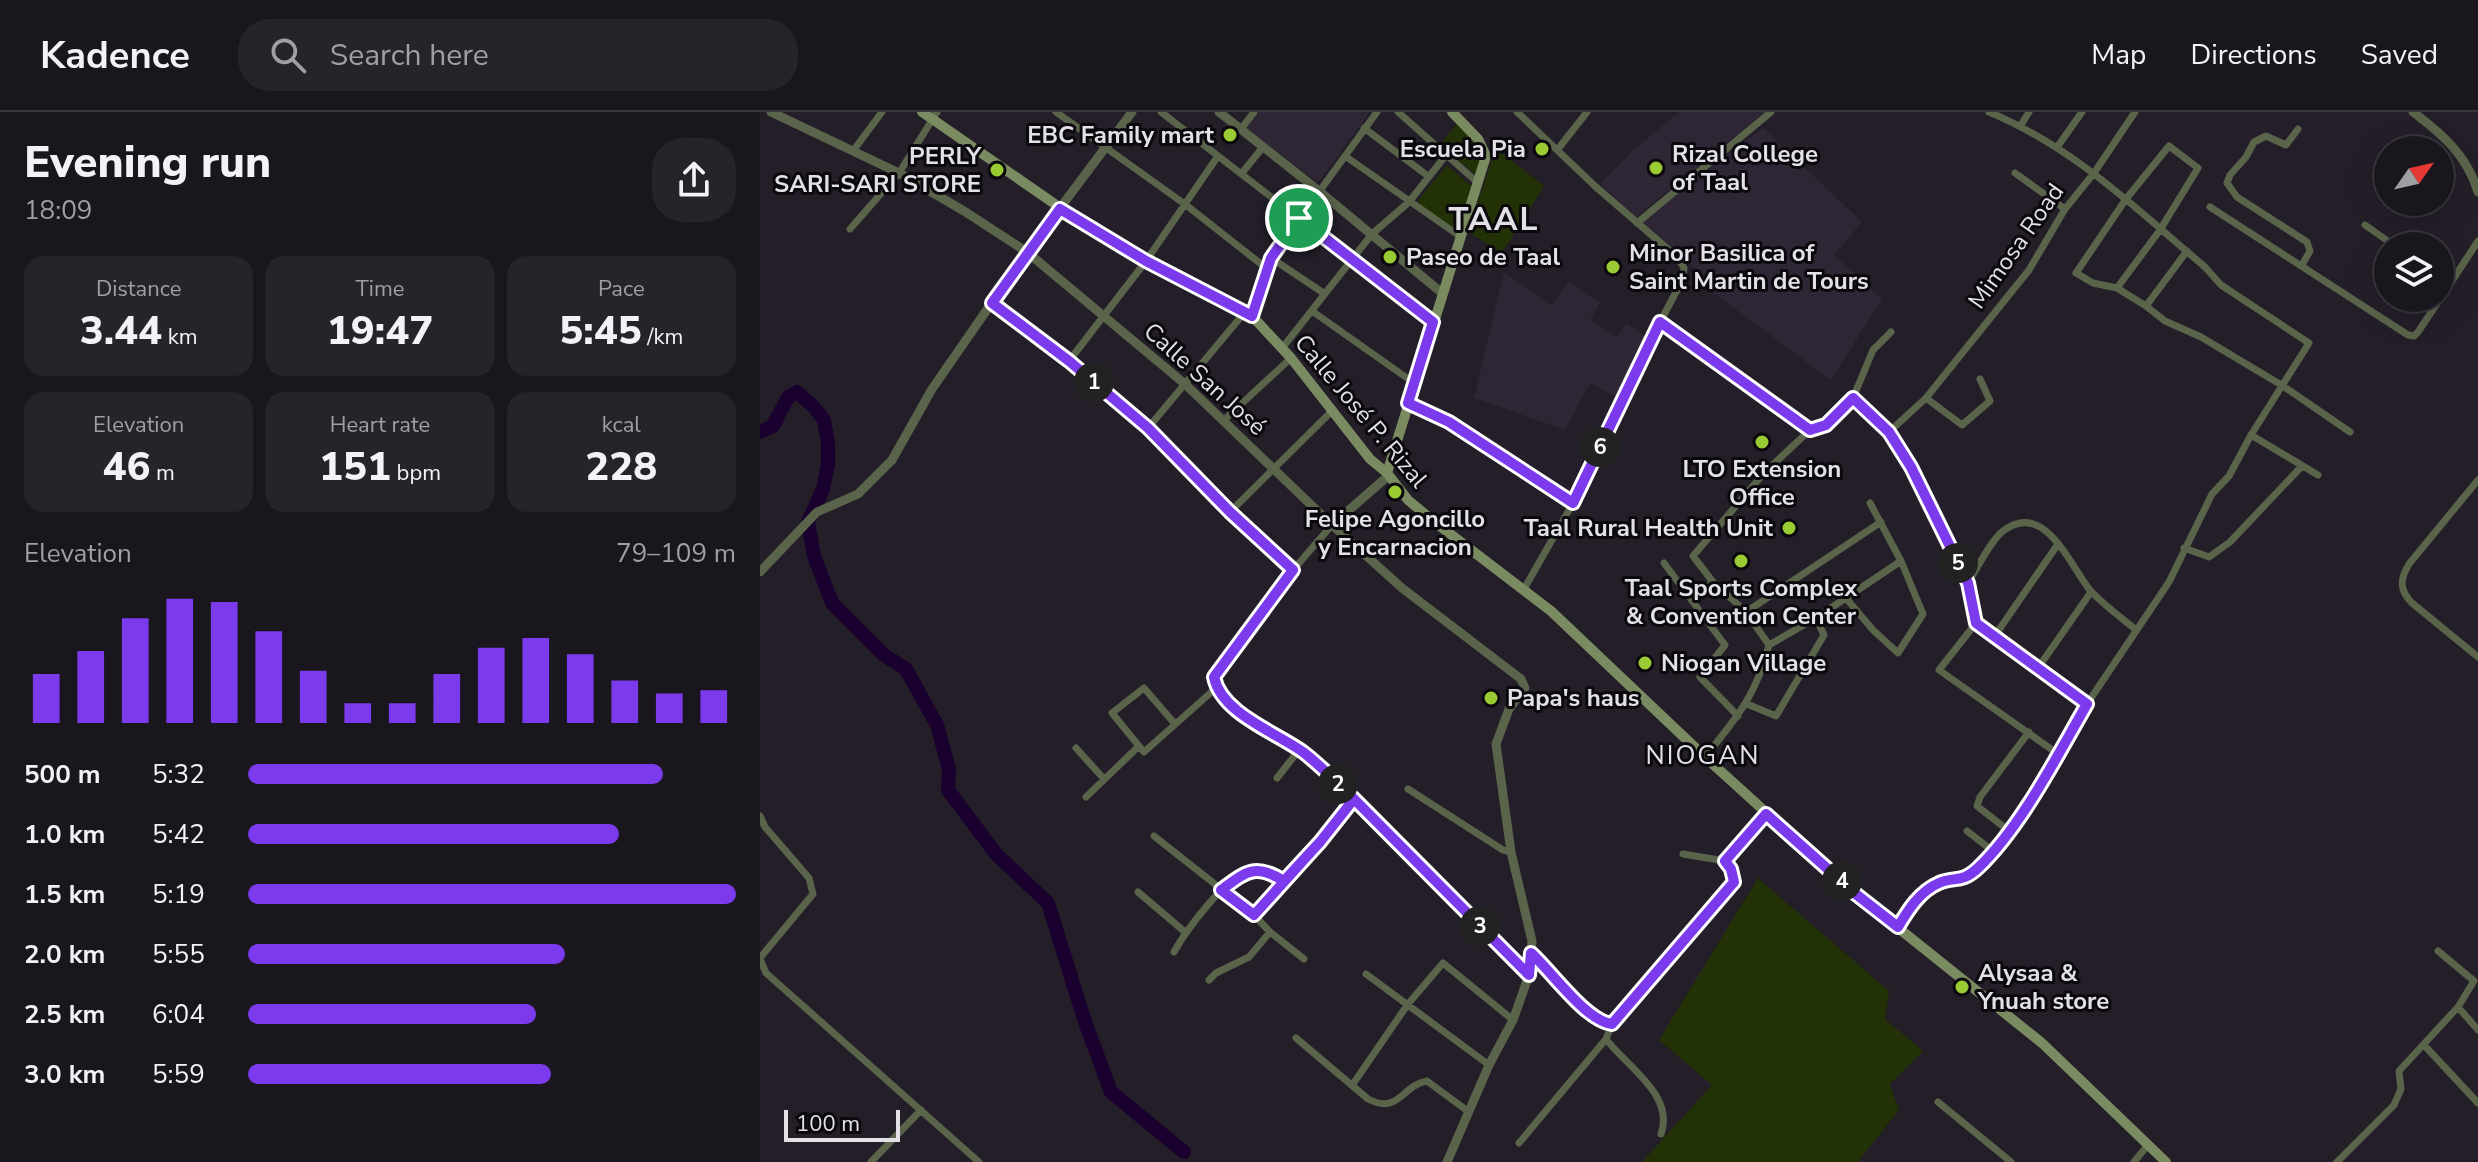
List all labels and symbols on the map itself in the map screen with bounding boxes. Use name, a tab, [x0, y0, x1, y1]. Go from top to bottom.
place label: EBC Family mart	[1027, 119, 1215, 151]
marker: EBC Family mart	[1221, 126, 1239, 144]
place label: Escuela Pia	[1400, 133, 1526, 165]
north arrow	[2374, 136, 2454, 216]
place label: Rizal College of Taal	[1672, 138, 1818, 198]
place label: PERLY SARI-SARI STORE	[774, 140, 982, 200]
marker: Escuela Pia	[1533, 140, 1551, 158]
marker: Rizal College of Taal	[1647, 159, 1665, 177]
marker: PERLY SARI-SARI STORE	[988, 161, 1006, 179]
street label: Mimosa Road	[1961, 177, 2071, 315]
pin	[1265, 184, 1333, 252]
district label: TAAL	[1449, 198, 1539, 241]
place label: Minor Basilica of Saint Martin de Tours	[1629, 237, 1869, 297]
place label: Paseo de Taal	[1406, 241, 1560, 273]
marker: Paseo de Taal	[1381, 248, 1399, 266]
marker: Minor Basilica of Saint Martin de Tours	[1604, 258, 1622, 276]
street label: Calle San José	[1137, 316, 1273, 442]
street label: Calle José P. Rizal	[1287, 328, 1435, 494]
pin: 1	[1074, 362, 1114, 402]
pin: 6	[1580, 427, 1620, 467]
marker: LTO Extension Office	[1753, 433, 1771, 451]
place label: LTO Extension Office	[1683, 453, 1841, 513]
marker: Felipe Agoncillo y Encarnacion	[1386, 483, 1404, 501]
place label: Felipe Agoncillo y Encarnacion	[1305, 503, 1485, 563]
place label: Taal Rural Health Unit	[1524, 512, 1774, 544]
marker: Taal Rural Health Unit	[1780, 519, 1798, 537]
pin: 5	[1938, 543, 1978, 583]
marker: Taal Sports Complex & Convention Center	[1732, 552, 1750, 570]
place label: Taal Sports Complex & Convention Center	[1625, 572, 1858, 632]
place label: Niogan Village	[1661, 647, 1826, 679]
marker: Niogan Village	[1636, 654, 1654, 672]
place label: Papa's haus	[1507, 682, 1640, 714]
marker: Papa's haus	[1482, 689, 1500, 707]
district label: NIOGAN	[1646, 738, 1760, 773]
pin: 2	[1318, 764, 1358, 804]
pin: 4	[1822, 861, 1862, 901]
pin: 3	[1460, 906, 1500, 946]
place label: Alysaa & Ynuah store	[1977, 957, 2109, 1017]
marker: Alysaa & Ynuah store	[1953, 978, 1971, 996]
scale bar	[784, 1106, 900, 1142]

